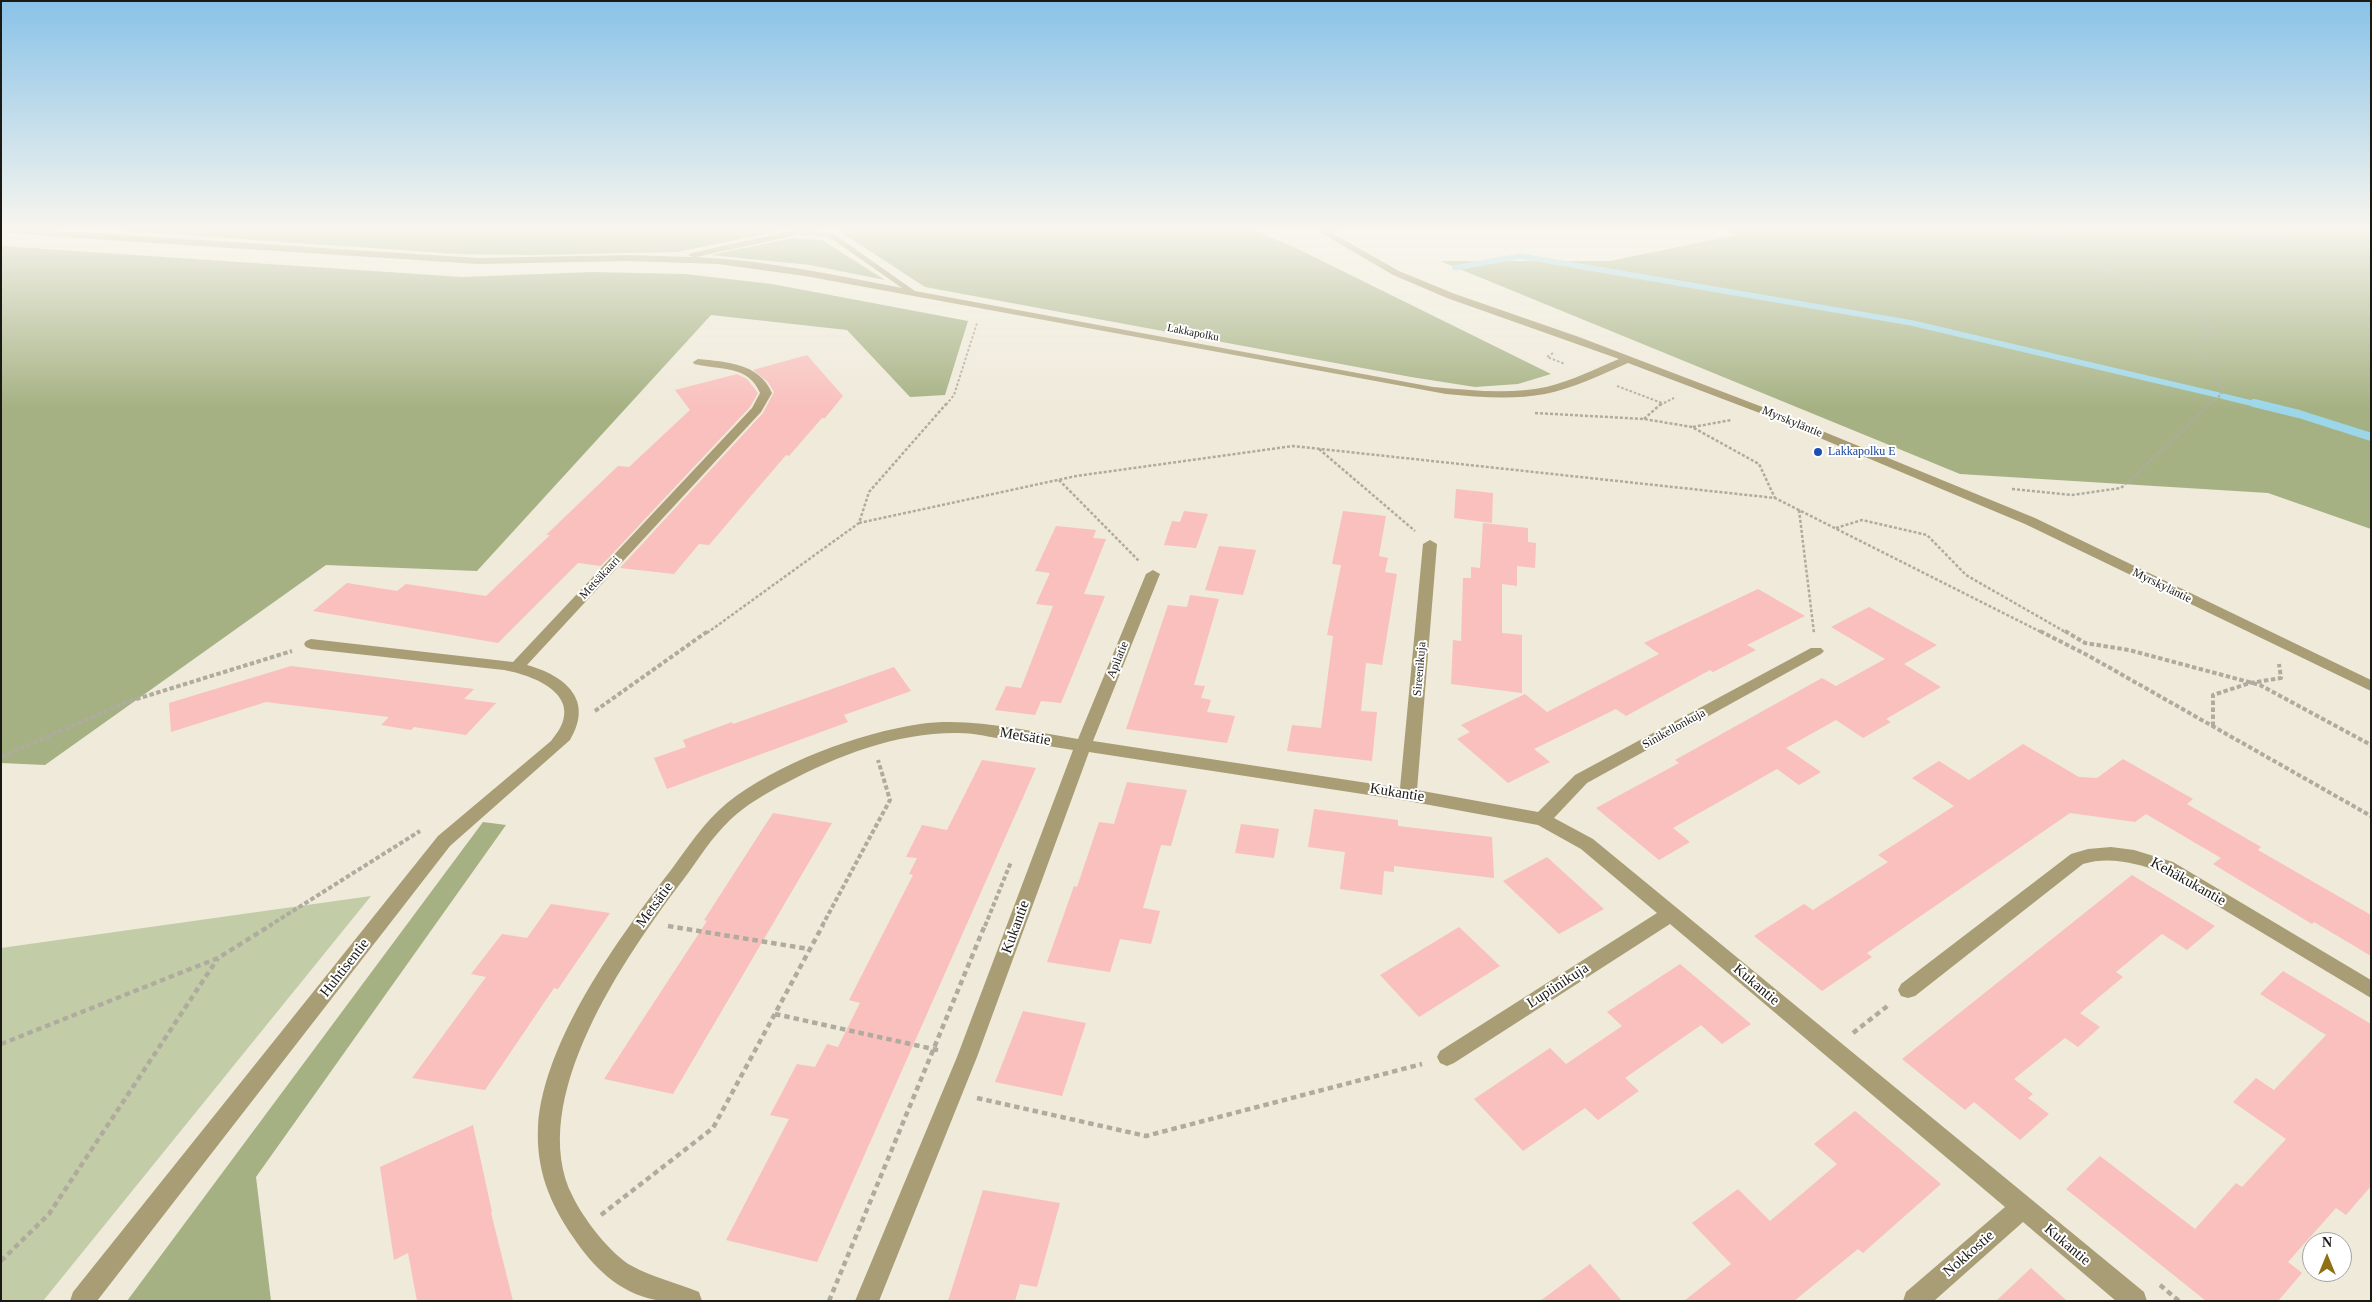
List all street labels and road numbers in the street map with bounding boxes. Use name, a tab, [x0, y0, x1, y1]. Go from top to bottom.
street label: Lakkapolku	[1166, 322, 1220, 344]
street label: Myrskyläntie	[1760, 403, 1824, 441]
street label: Metsäkaari	[577, 554, 623, 602]
street label: Myrskyläntie	[2130, 566, 2194, 606]
street label: Apilatie	[1104, 639, 1132, 681]
street label: Sireenikuja	[1410, 641, 1430, 697]
street label: Sinikellonkuja	[1640, 706, 1708, 752]
street label: Metsätie	[998, 724, 1052, 750]
street label: Kukantie	[1368, 780, 1426, 806]
street label: Kehäkukantie	[2147, 854, 2229, 910]
street label: Metsätie	[633, 879, 677, 931]
street label: Kukantie	[998, 898, 1034, 956]
street label: Huhtisentie	[317, 935, 373, 1001]
street label: Lupiinikuja	[1524, 959, 1592, 1013]
street label: Kukantie	[1729, 960, 1783, 1010]
street label: Kukantie	[2040, 1220, 2094, 1270]
street label: Nokkostie	[1940, 1227, 1998, 1281]

